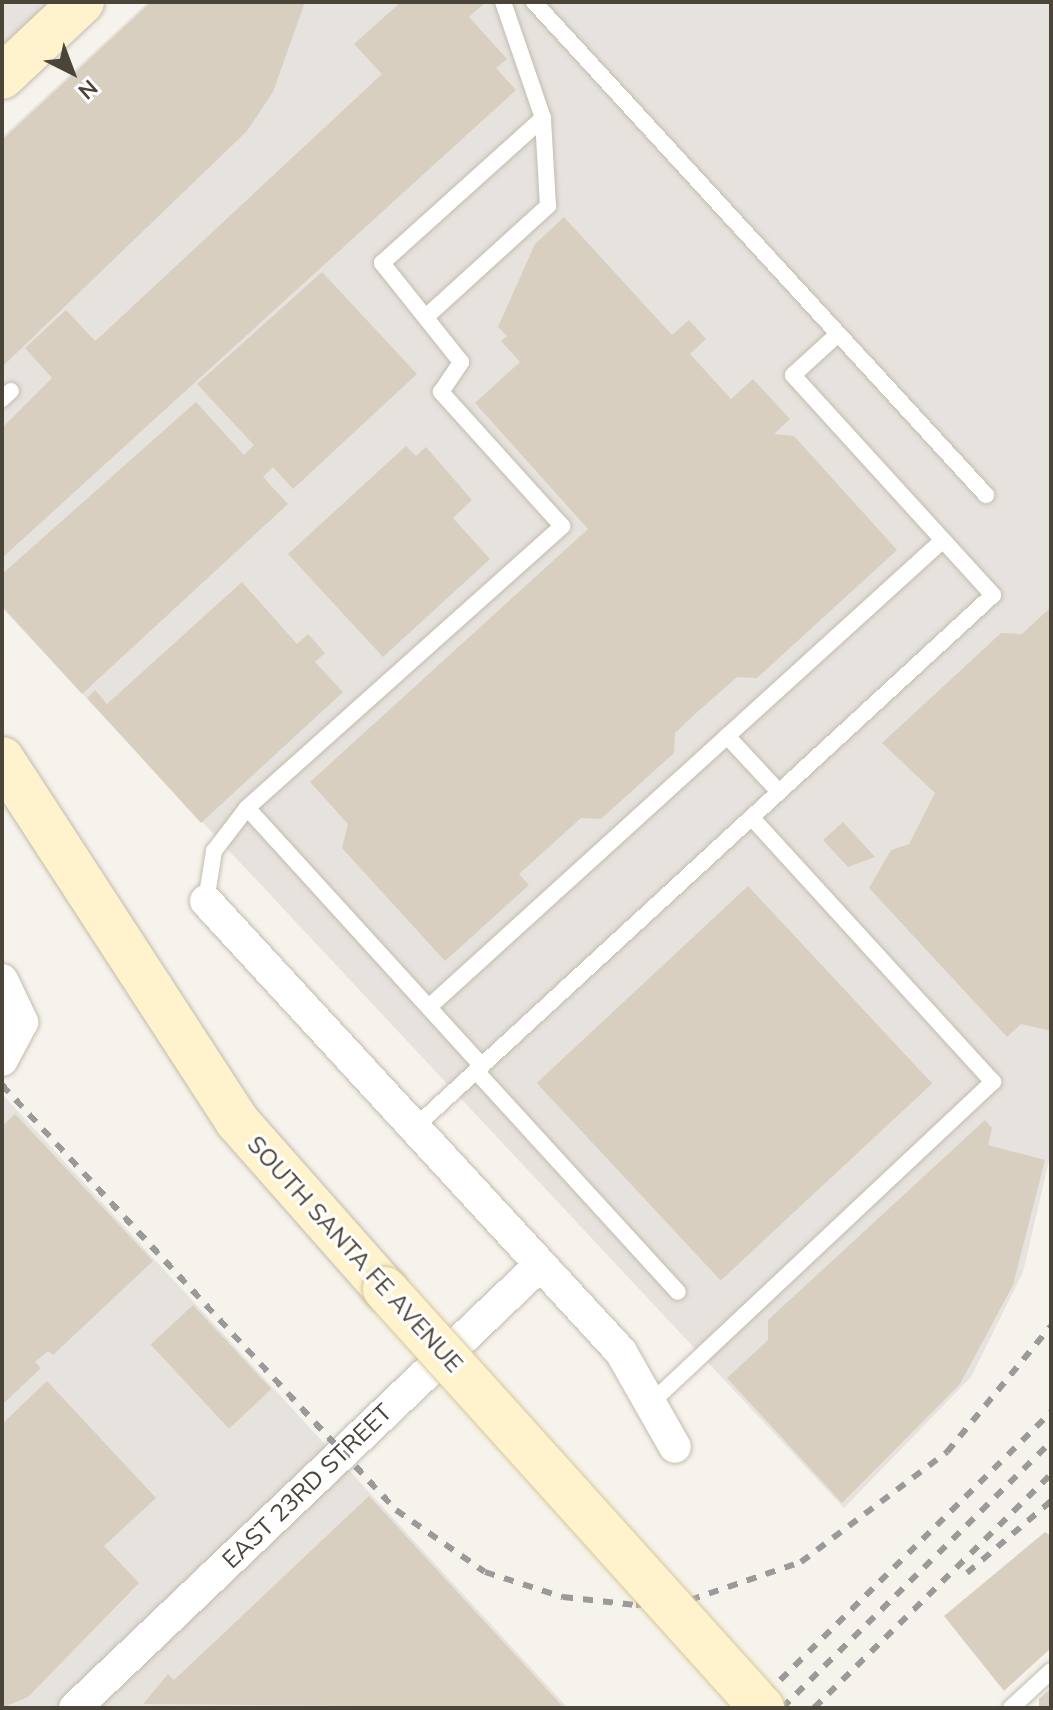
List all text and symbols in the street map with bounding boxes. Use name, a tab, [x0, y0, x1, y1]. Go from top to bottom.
north arrow	[32, 32, 112, 112]
text: N	[73, 74, 104, 106]
street label: SOUTH SANTA FE AVENUE	[241, 1130, 469, 1378]
street label: EAST 23RD STREET	[216, 1398, 398, 1574]

